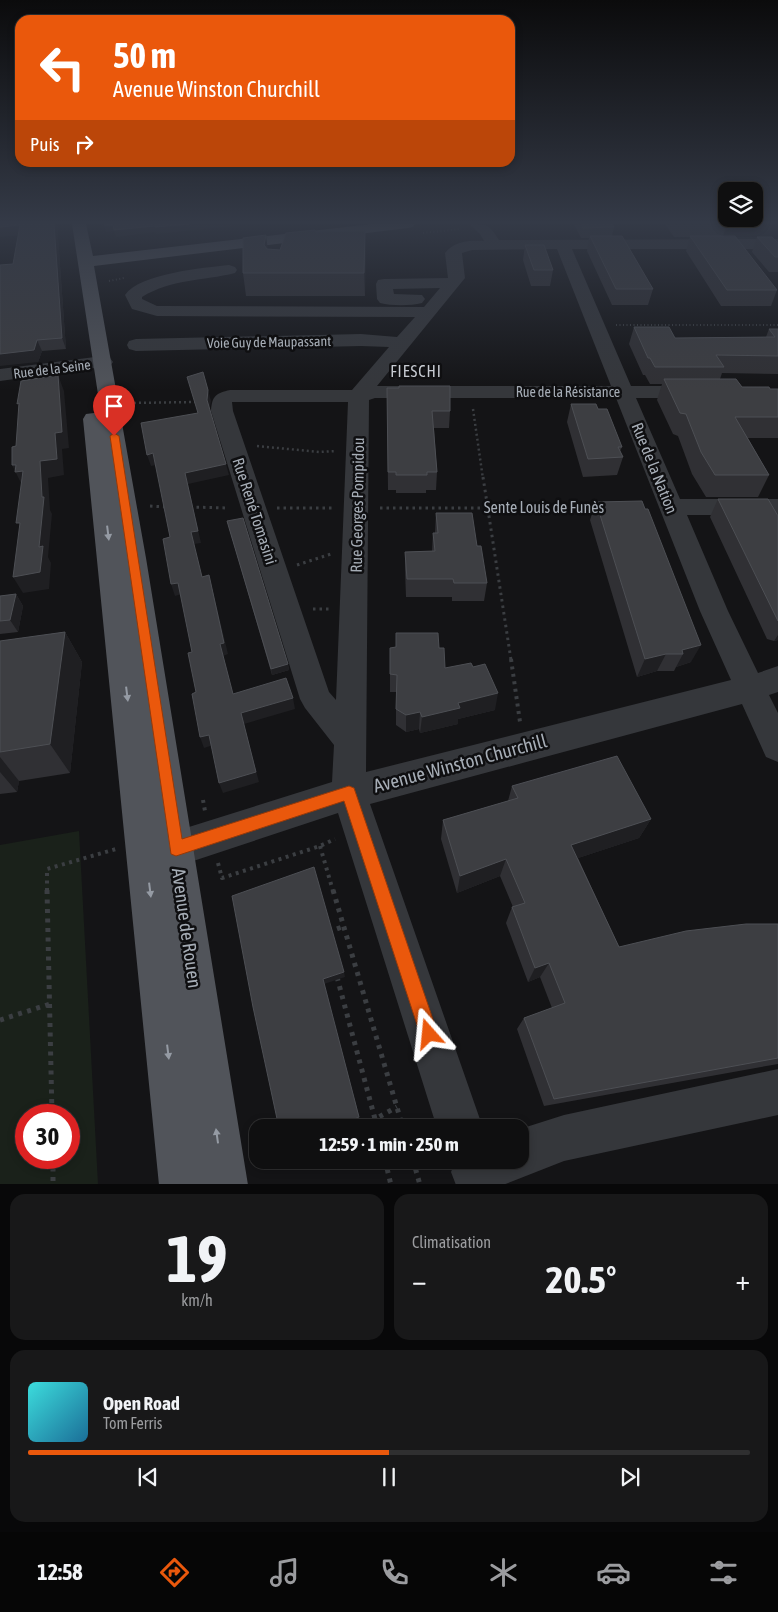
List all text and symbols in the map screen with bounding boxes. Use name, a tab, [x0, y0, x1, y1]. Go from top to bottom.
icon: left	[30, 35, 95, 100]
text: 50 m	[113, 35, 176, 75]
text: Avenue Winston Churchill	[113, 76, 320, 102]
icon: right	[70, 130, 98, 158]
text: Puis	[30, 133, 60, 155]
map controls	[718, 182, 763, 227]
button: layers	[718, 182, 763, 227]
street label: Voie Guy de Maupassant	[207, 333, 331, 351]
street label: Rue de la Seine	[12, 356, 92, 382]
district label: FIESCHI	[390, 362, 442, 380]
street label: Rue de la Résistance	[516, 384, 620, 400]
pin	[93, 385, 135, 436]
icon: arrive	[100, 392, 128, 420]
street label: Rue de la Nation	[629, 420, 681, 516]
street label: Rue Georges Pompidou	[347, 437, 368, 573]
street label: Rue René Tomasini	[229, 455, 281, 567]
street label: Sente Louis de Funès	[484, 498, 605, 516]
one-way arrow	[104, 525, 112, 541]
one-way arrow	[123, 686, 131, 702]
street label: Avenue Winston Churchill	[371, 729, 549, 797]
street label: Avenue de Rouen	[168, 867, 206, 989]
one-way arrow	[146, 883, 154, 899]
position arrow	[402, 1007, 454, 1059]
one-way arrow	[164, 1044, 172, 1060]
speed limit sign: 30	[15, 1104, 80, 1169]
one-way arrow	[213, 1128, 221, 1144]
text: 12:59 · 1 min · 250 m	[319, 1133, 459, 1155]
text: 19	[166, 1221, 228, 1296]
text: Climatisation	[412, 1233, 491, 1251]
text: 20.5°	[546, 1258, 616, 1301]
text: −	[412, 1264, 427, 1296]
text: +	[735, 1264, 750, 1296]
text: km/h	[181, 1291, 213, 1309]
text: Open Road	[103, 1392, 180, 1414]
text: Tom Ferris	[103, 1414, 162, 1432]
icon: previous	[134, 1463, 162, 1491]
icon: pause	[375, 1463, 403, 1491]
icon: next	[616, 1463, 644, 1491]
icon: directions	[157, 1555, 192, 1590]
icon: music	[267, 1555, 302, 1590]
icon: phone	[377, 1555, 412, 1590]
icon: climate	[486, 1555, 521, 1590]
icon: car	[596, 1555, 631, 1590]
icon: filters	[706, 1555, 741, 1590]
text: 12:58	[37, 1559, 83, 1585]

